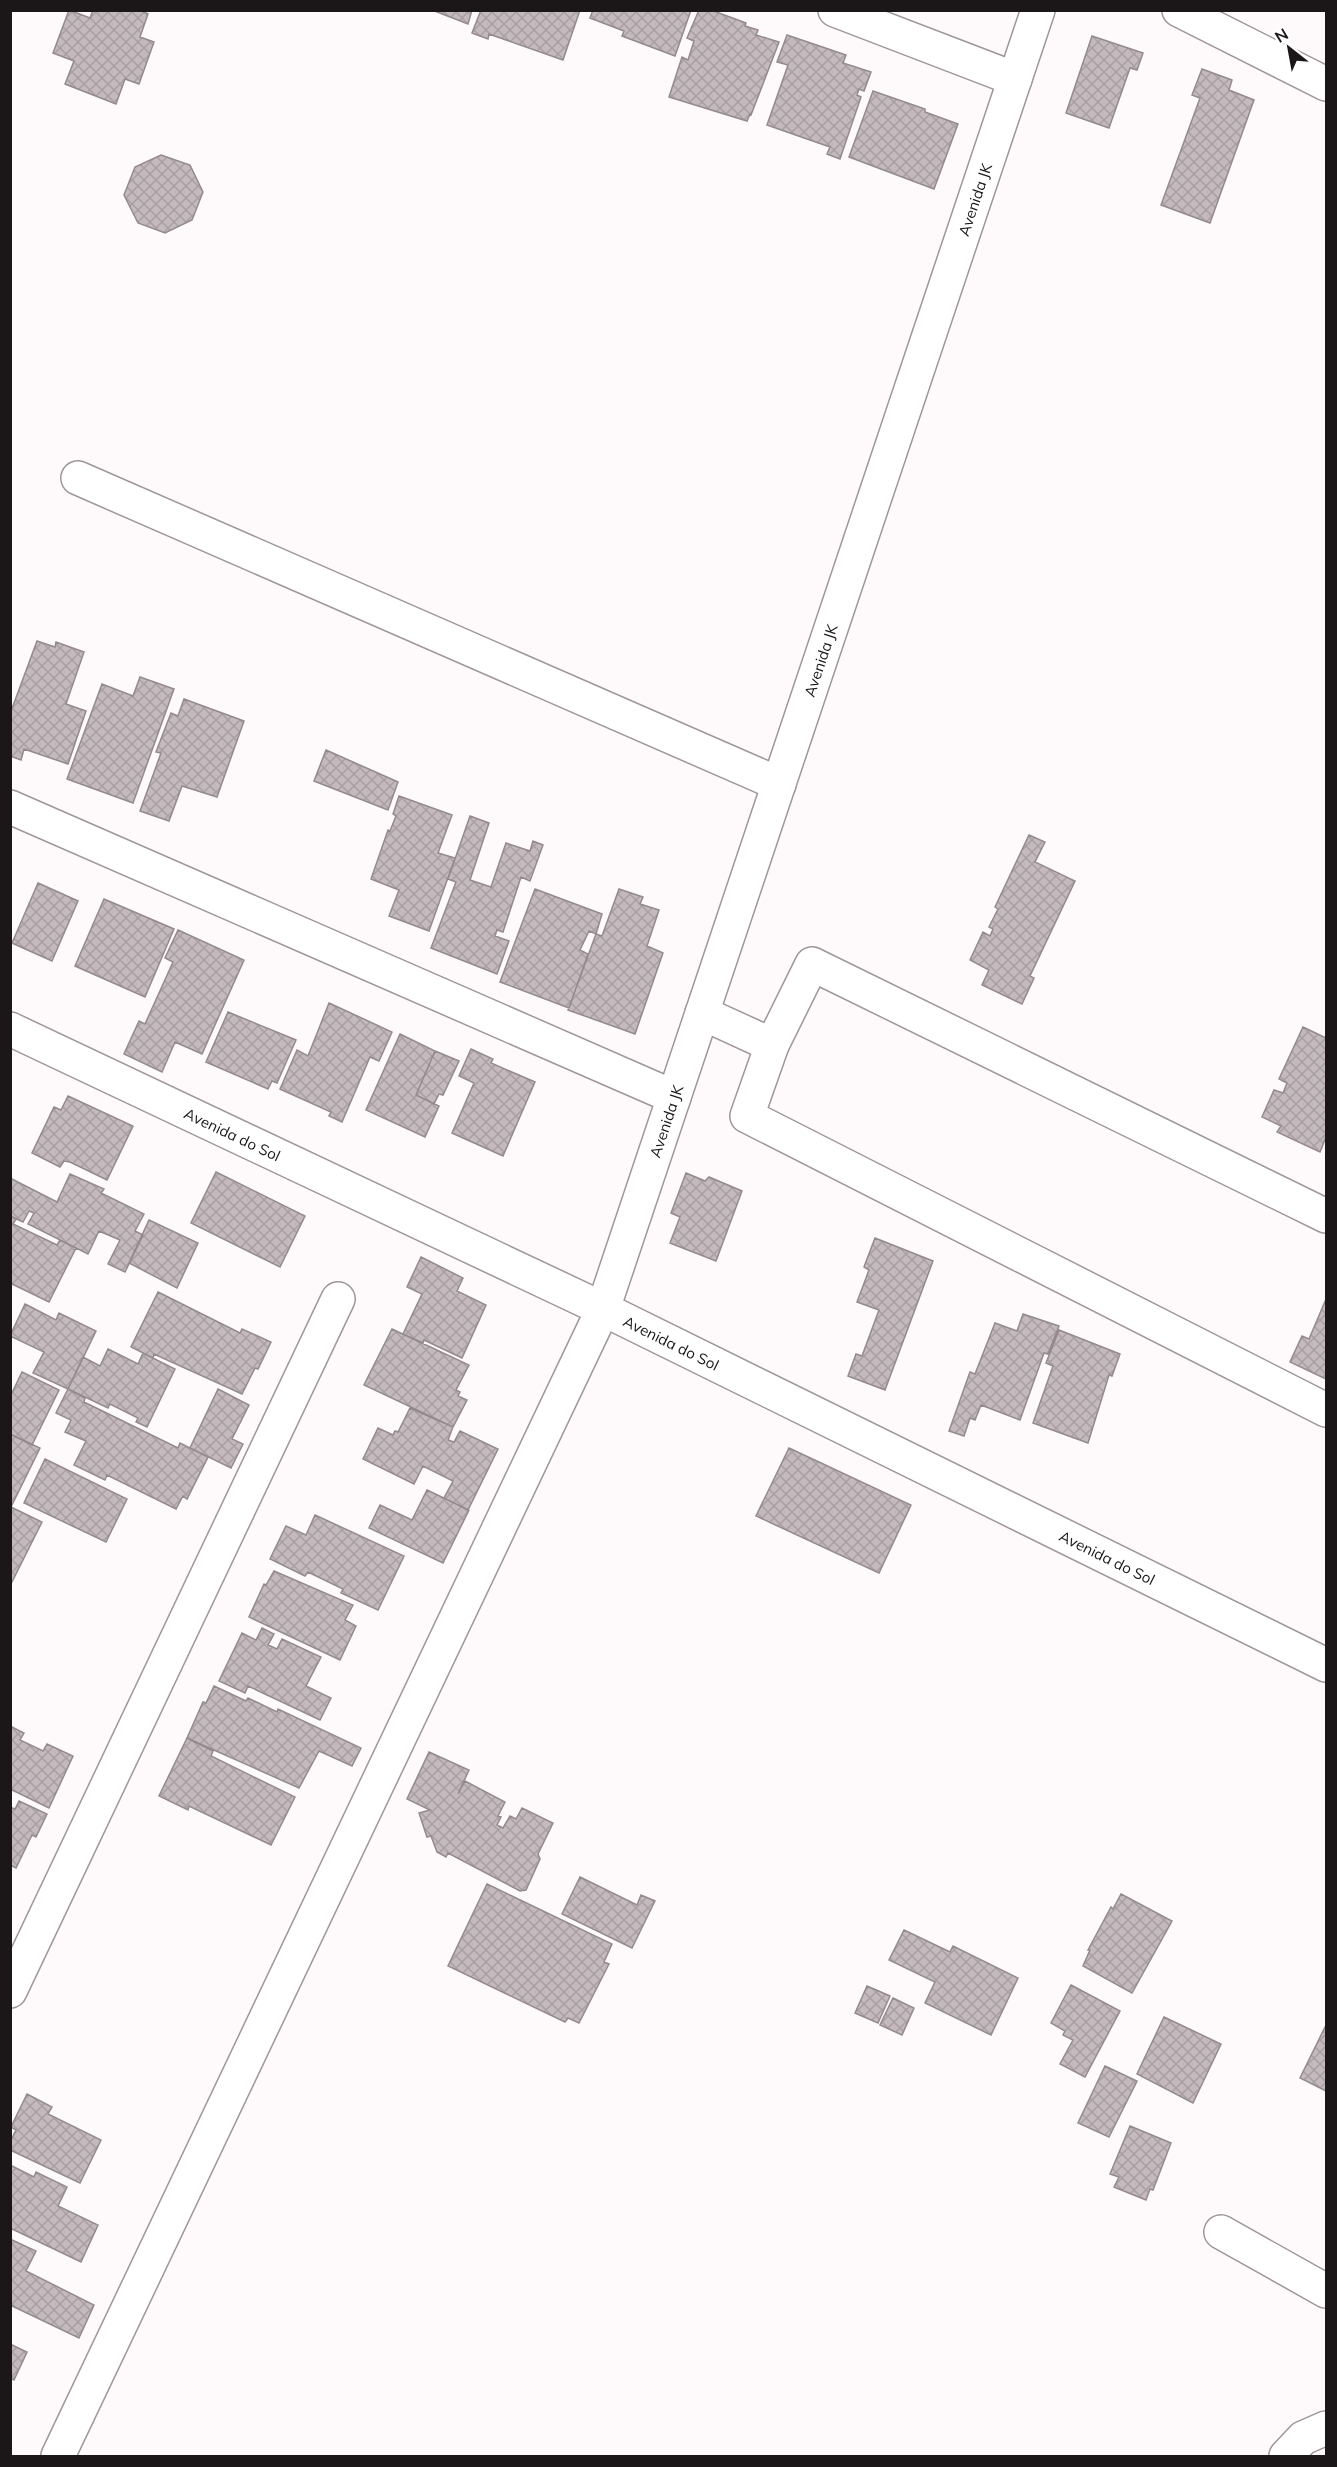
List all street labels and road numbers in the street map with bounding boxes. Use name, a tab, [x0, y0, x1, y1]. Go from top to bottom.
street label: Avenida JK	[954, 160, 996, 238]
street label: Avenida JK	[799, 621, 841, 699]
street label: Avenida JK	[645, 1082, 687, 1160]
street label: Avenida do Sol	[181, 1103, 284, 1165]
street label: Avenida do Sol	[621, 1311, 722, 1374]
street label: Avenida do Sol	[1057, 1526, 1158, 1589]

